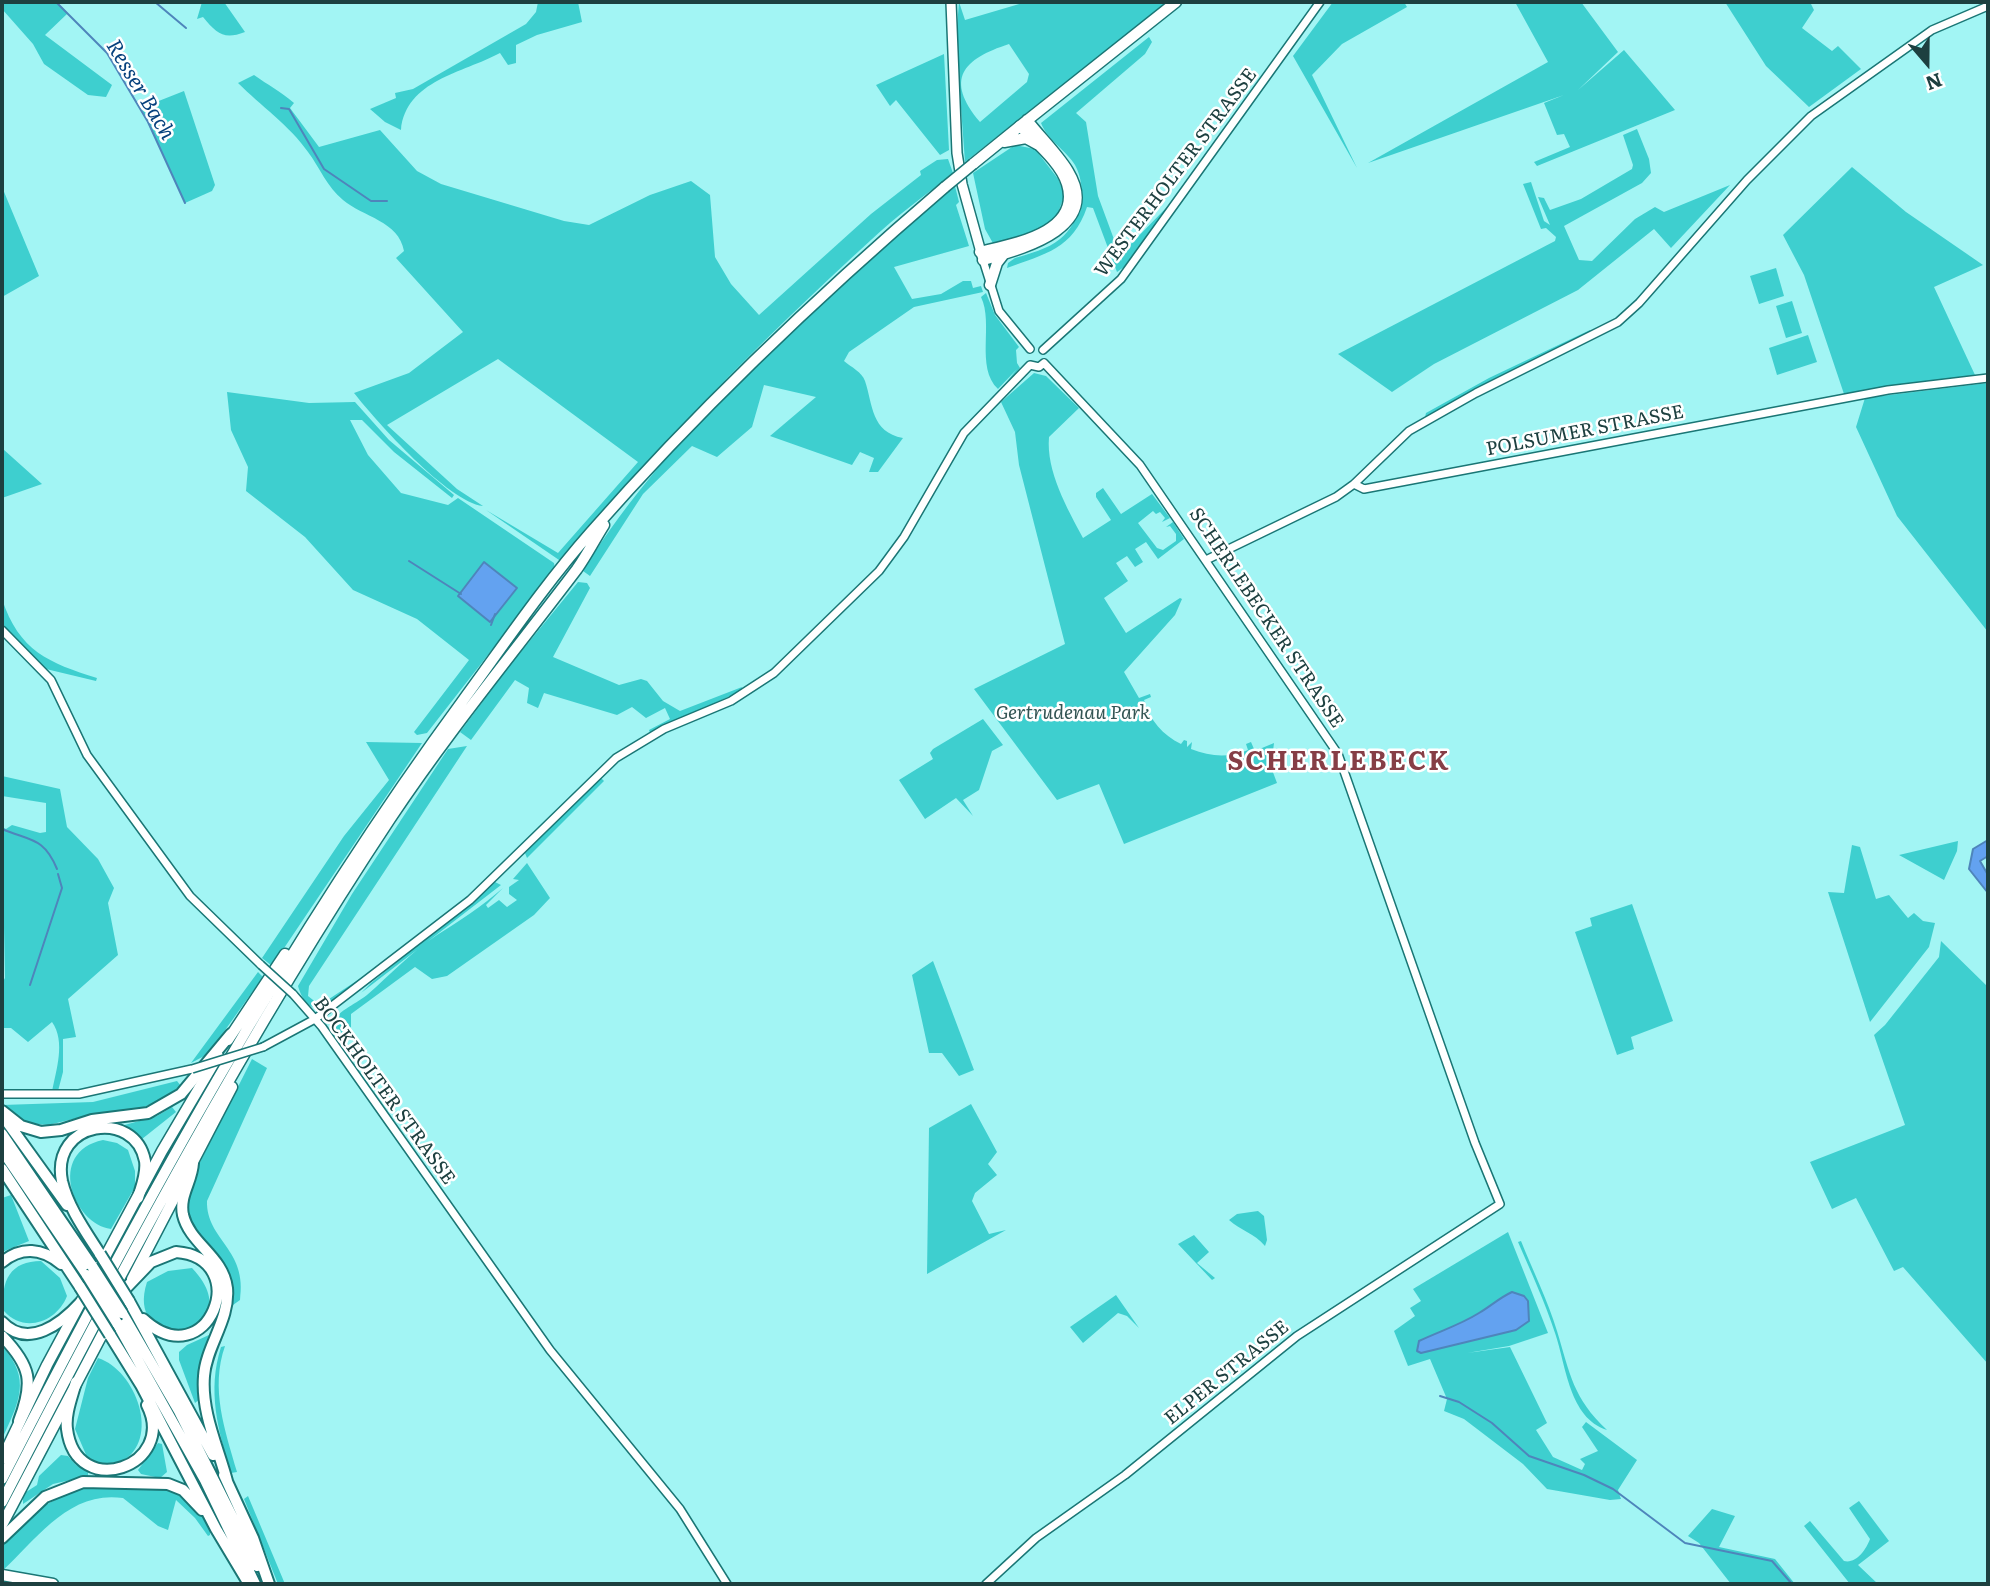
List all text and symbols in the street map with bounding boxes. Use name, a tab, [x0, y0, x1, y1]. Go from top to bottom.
north arrow	[1892, 28, 1962, 98]
water label: Resser Bach	[100, 35, 180, 145]
street label: WESTERHOLTER STRASSE	[1090, 64, 1262, 282]
text: N	[1922, 67, 1946, 99]
street label: POLSUMER STRASSE	[1484, 401, 1686, 461]
street label: SCHERLEBECKER STRASSE	[1184, 504, 1348, 732]
park label: Gertrudenau Park	[996, 702, 1150, 724]
district label: SCHERLEBECK	[1229, 746, 1449, 778]
street label: BOCKHOLTER STRASSE	[308, 993, 460, 1189]
street label: ELPER STRASSE	[1160, 1316, 1294, 1430]

